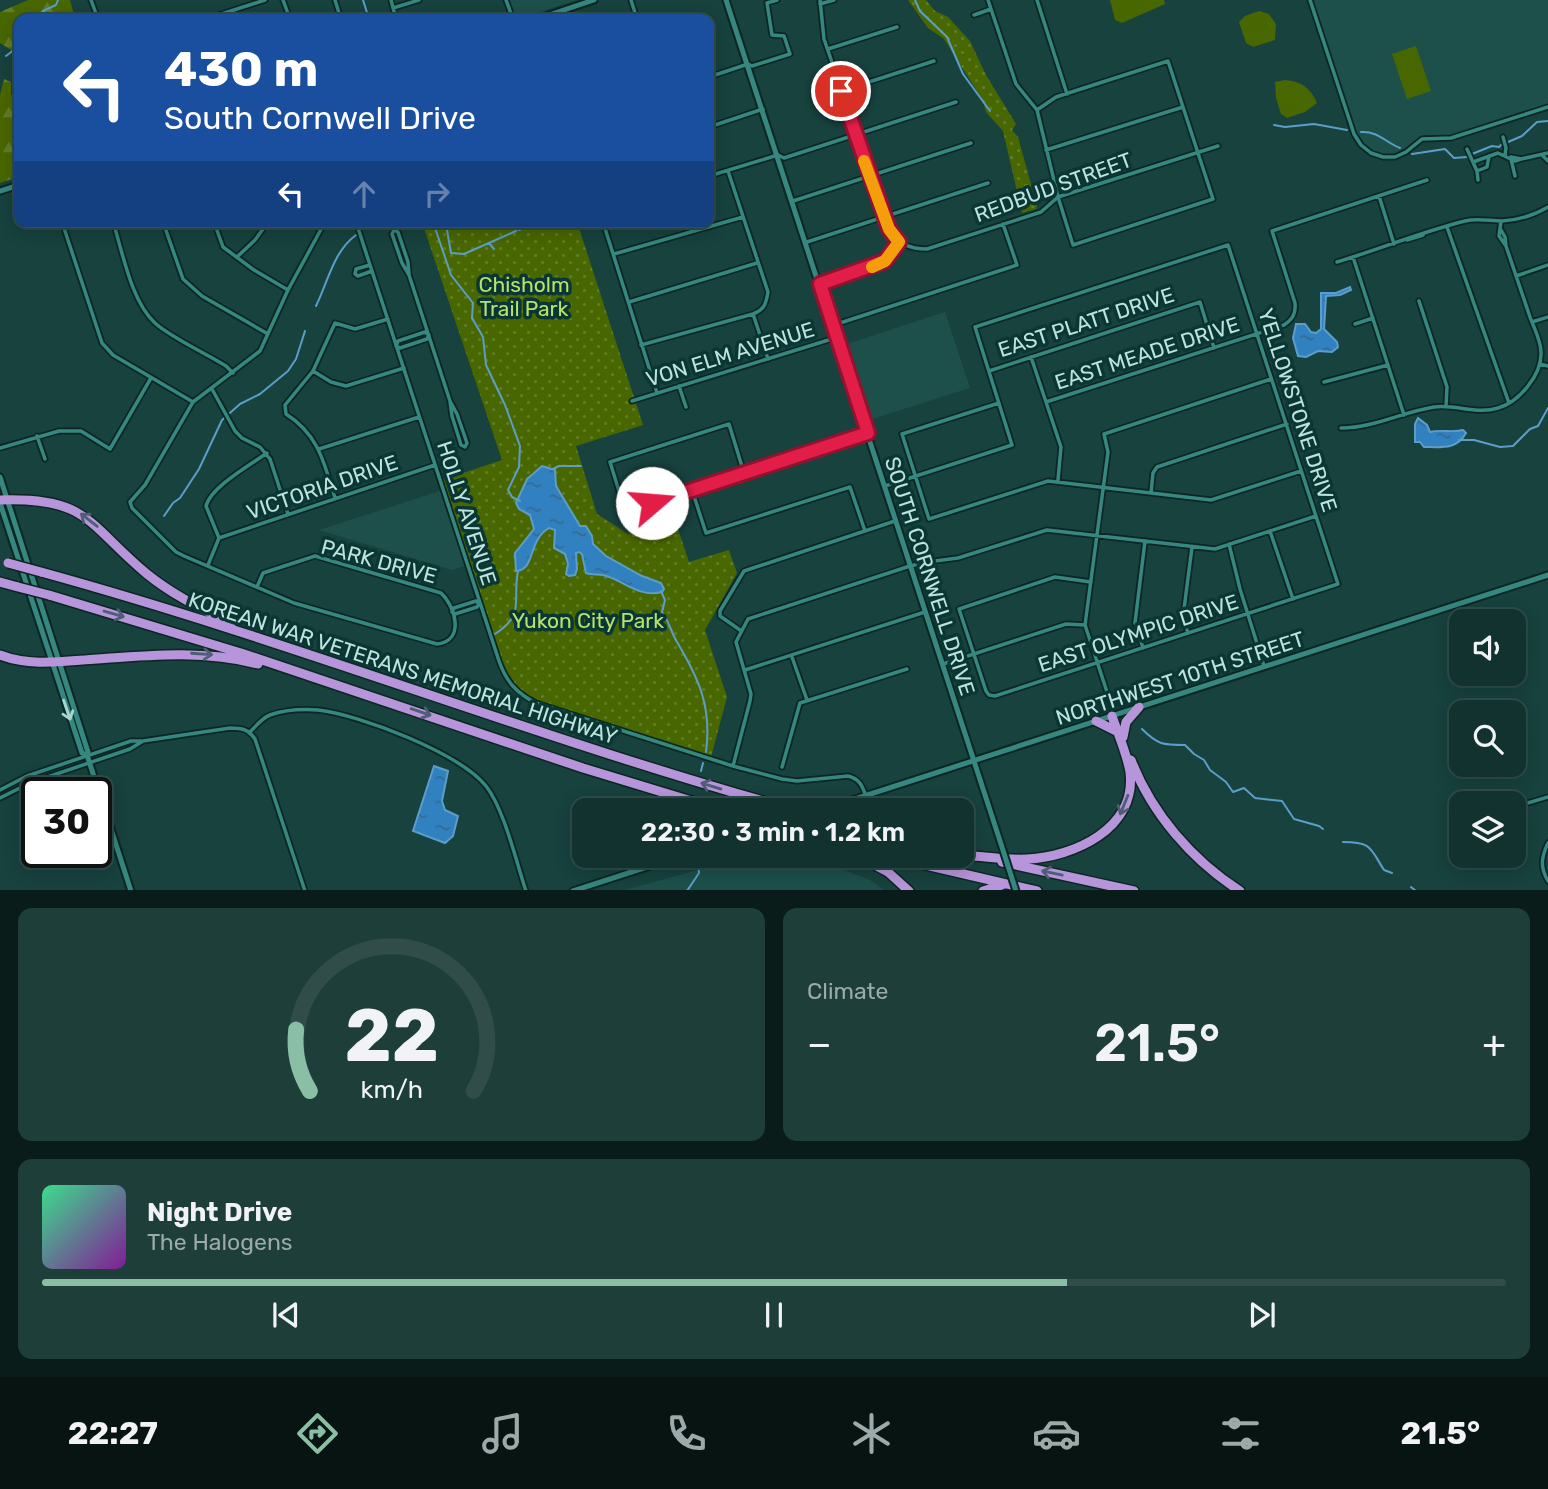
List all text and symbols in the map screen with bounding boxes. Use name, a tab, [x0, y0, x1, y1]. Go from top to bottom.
text: 430 m	[164, 40, 318, 98]
icon: left	[49, 42, 140, 133]
pin	[811, 61, 871, 121]
icon: arrive	[822, 72, 860, 110]
text: South Cornwell Drive	[164, 99, 476, 137]
street label: REDBUD STREET	[971, 147, 1135, 227]
icon: left	[272, 175, 310, 213]
icon: ahead	[345, 175, 383, 213]
icon: right	[418, 175, 456, 213]
park label: Chisholm Trail Park	[478, 272, 570, 321]
street label: EAST PLATT DRIVE	[995, 282, 1177, 362]
street label: YELLOWSTONE DRIVE	[1253, 305, 1343, 515]
street label: EAST MEADE DRIVE	[1052, 311, 1242, 395]
street label: VON ELM AVENUE	[643, 317, 817, 391]
street label: HOLLY AVENUE	[432, 438, 502, 588]
street label: VICTORIA DRIVE	[243, 449, 401, 525]
street label: SOUTH CORNWELL DRIVE	[880, 454, 980, 698]
position arrow	[615, 466, 689, 540]
one-way arrow	[80, 512, 98, 527]
street label: PARK DRIVE	[319, 534, 439, 588]
street label: KOREAN WAR VETERANS MEMORIAL HIGHWAY	[185, 587, 621, 749]
street label: EAST OLYMPIC DRIVE	[1035, 589, 1241, 677]
one-way arrow	[102, 608, 125, 621]
park label: Yukon City Park	[512, 608, 664, 633]
map controls	[1449, 609, 1526, 868]
button: sound	[1449, 609, 1526, 686]
street label: NORTHWEST 10TH STREET	[1053, 626, 1307, 730]
one-way arrow	[190, 648, 213, 661]
one-way arrow	[61, 699, 74, 721]
button: search	[1449, 700, 1526, 777]
one-way arrow	[409, 707, 431, 719]
speed limit sign: 30	[21, 777, 112, 868]
one-way arrow	[700, 779, 722, 792]
button: layers	[1449, 791, 1526, 868]
one-way arrow	[1116, 793, 1129, 815]
text: 22:30 · 3 min · 1.2 km	[641, 817, 905, 848]
one-way arrow	[1041, 866, 1064, 880]
text: Climate	[807, 977, 888, 1005]
text: 22	[344, 993, 439, 1079]
text: 21.5°	[1094, 1012, 1220, 1074]
text: −	[807, 1021, 832, 1067]
text: +	[1482, 1021, 1506, 1067]
text: km/h	[360, 1074, 423, 1103]
text: Night Drive	[147, 1197, 292, 1228]
text: The Halogens	[147, 1228, 293, 1256]
icon: previous	[267, 1296, 305, 1334]
icon: pause	[755, 1296, 793, 1334]
icon: next	[1243, 1296, 1281, 1334]
icon: directions	[293, 1409, 342, 1458]
icon: music	[478, 1409, 527, 1458]
icon: phone	[662, 1409, 711, 1458]
icon: climate	[847, 1409, 896, 1458]
icon: car	[1032, 1409, 1081, 1458]
icon: filters	[1216, 1409, 1265, 1458]
text: 22:27	[68, 1414, 158, 1452]
text: 21.5°	[1401, 1414, 1480, 1452]

